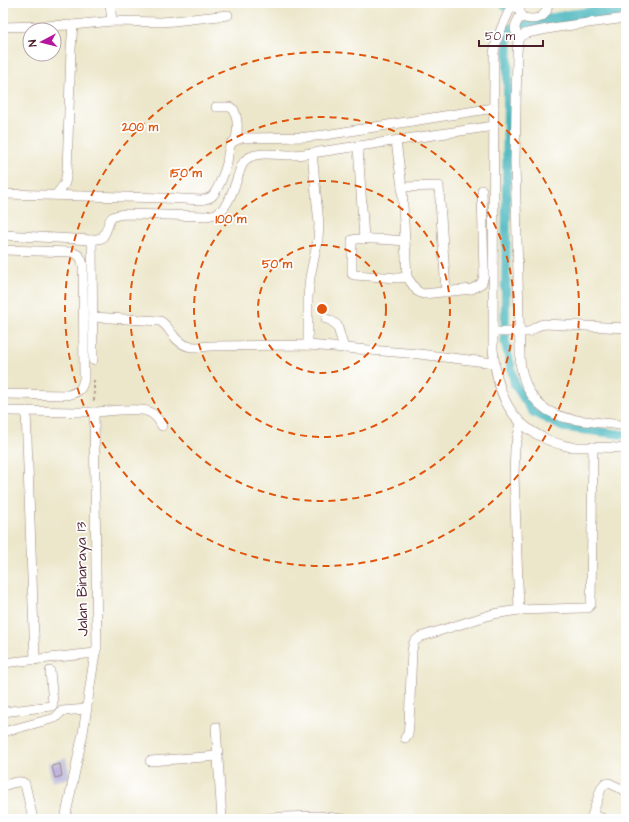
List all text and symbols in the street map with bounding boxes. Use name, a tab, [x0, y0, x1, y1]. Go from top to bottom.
north arrow	[22, 22, 62, 62]
scale bar	[479, 22, 543, 48]
text: 50 m	[485, 28, 516, 45]
text: N	[25, 39, 40, 47]
text: 200 m	[121, 119, 159, 136]
text: 150 m	[170, 165, 203, 182]
text: 100 m	[216, 211, 247, 228]
text: 50 m	[262, 256, 293, 273]
centre of rings	[315, 302, 329, 316]
street label: Jalan Binaraya 13	[70, 521, 94, 636]

